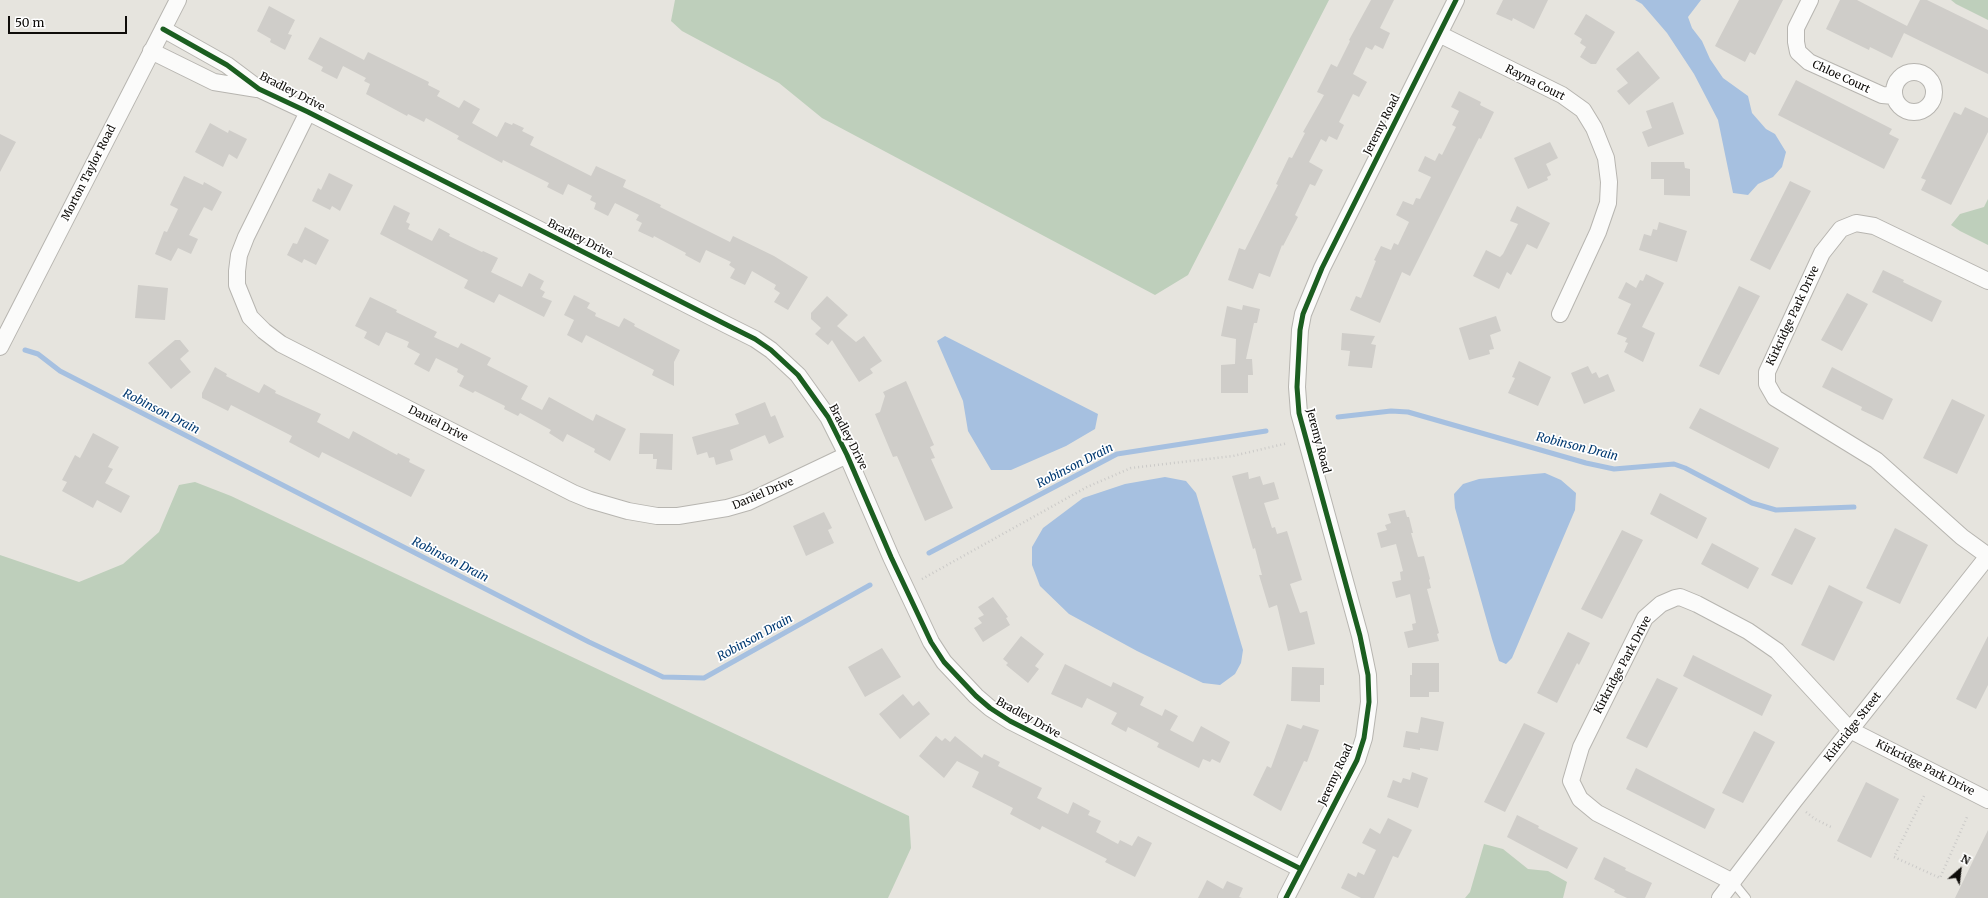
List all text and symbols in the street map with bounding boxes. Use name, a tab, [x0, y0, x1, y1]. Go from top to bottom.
scale bar	[10, 8, 129, 34]
text: 50 m	[15, 15, 44, 30]
street label: Chloe Court	[1810, 58, 1872, 96]
street label: Rayna Court	[1503, 62, 1567, 104]
street label: Bradley Drive	[257, 70, 327, 114]
street label: Jeremy Road	[1361, 92, 1403, 158]
street label: Morton Taylor Road	[59, 123, 119, 223]
street label: Bradley Drive	[545, 217, 615, 261]
street label: Kirkridge Park Drive	[1764, 264, 1822, 368]
water label: Robinson Drain	[120, 387, 202, 437]
street label: Bradley Drive	[826, 402, 870, 472]
street label: Daniel Drive	[406, 403, 470, 445]
street label: Jeremy Road	[1303, 407, 1333, 475]
water label: Robinson Drain	[1535, 430, 1619, 464]
water label: Robinson Drain	[1034, 441, 1116, 491]
street label: Daniel Drive	[730, 475, 796, 513]
water label: Robinson Drain	[409, 535, 491, 585]
water label: Robinson Drain	[715, 611, 795, 665]
street label: Kirkridge Park Drive	[1592, 614, 1654, 716]
street label: Kirkridge Street	[1822, 690, 1884, 764]
street label: Bradley Drive	[994, 695, 1062, 741]
street label: Kirkridge Park Drive	[1874, 737, 1976, 799]
street label: Jeremy Road	[1316, 742, 1356, 808]
north arrow	[1940, 850, 1980, 890]
text: N	[1958, 851, 1973, 868]

